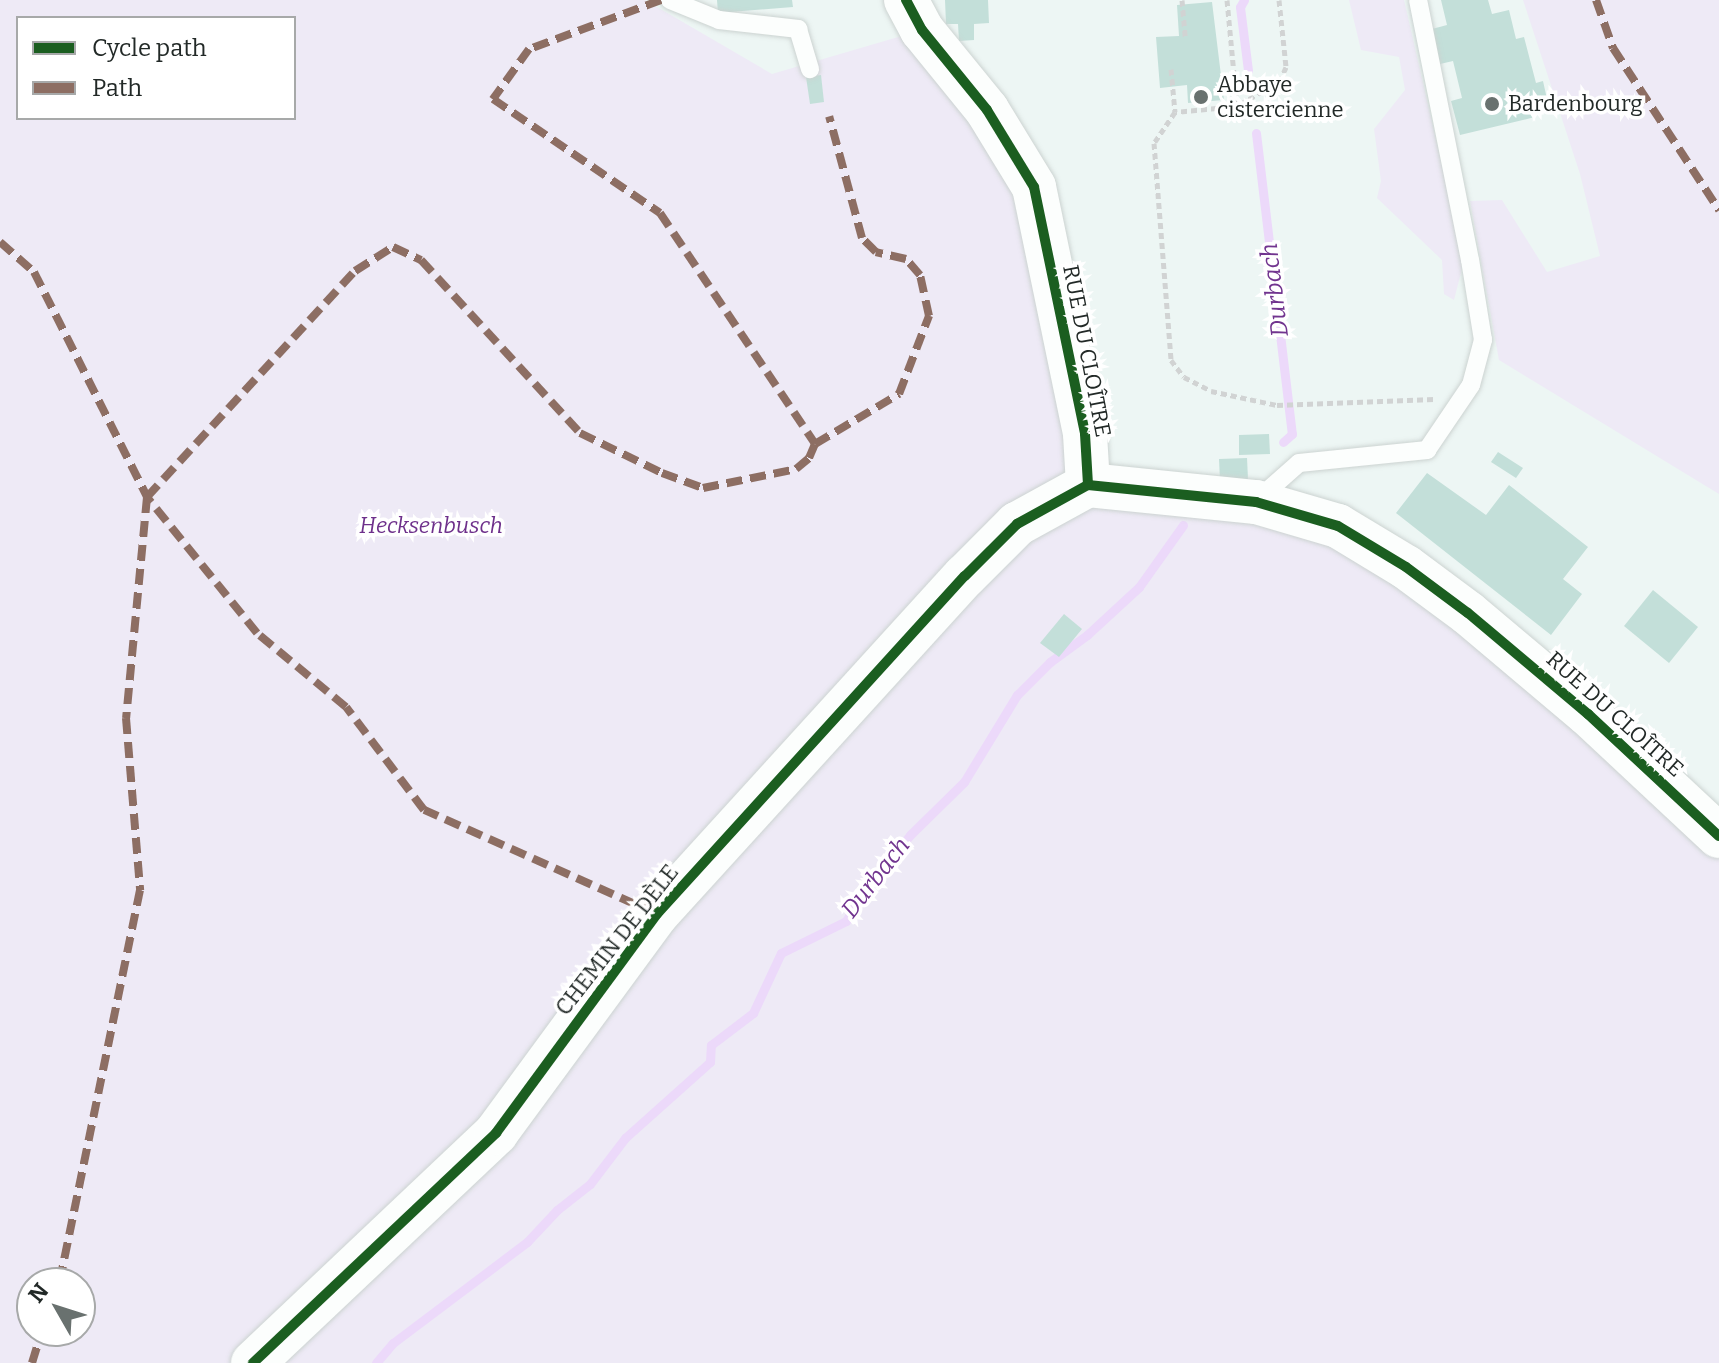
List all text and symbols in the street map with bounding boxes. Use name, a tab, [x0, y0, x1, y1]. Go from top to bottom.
legend	[16, 16, 296, 120]
text: Cycle path	[92, 34, 207, 62]
place label: Abbaye cistercienne	[1217, 71, 1343, 122]
text: Path	[92, 74, 142, 102]
marker: Abbaye cistercienne	[1192, 88, 1210, 106]
place label: Bardenbourg	[1508, 91, 1643, 117]
marker: Bardenbourg	[1483, 95, 1501, 113]
water label: Durbach	[1255, 242, 1295, 338]
street label: RUE DU CLOÎTRE	[1057, 263, 1117, 439]
park label: Hecksenbusch	[359, 513, 503, 539]
street label: RUE DU CLOÎTRE	[1541, 646, 1689, 782]
water label: Durbach	[836, 832, 916, 924]
street label: CHEMIN DE DÈLE	[550, 859, 684, 1021]
north arrow	[16, 1267, 96, 1347]
text: N	[23, 1278, 54, 1308]

